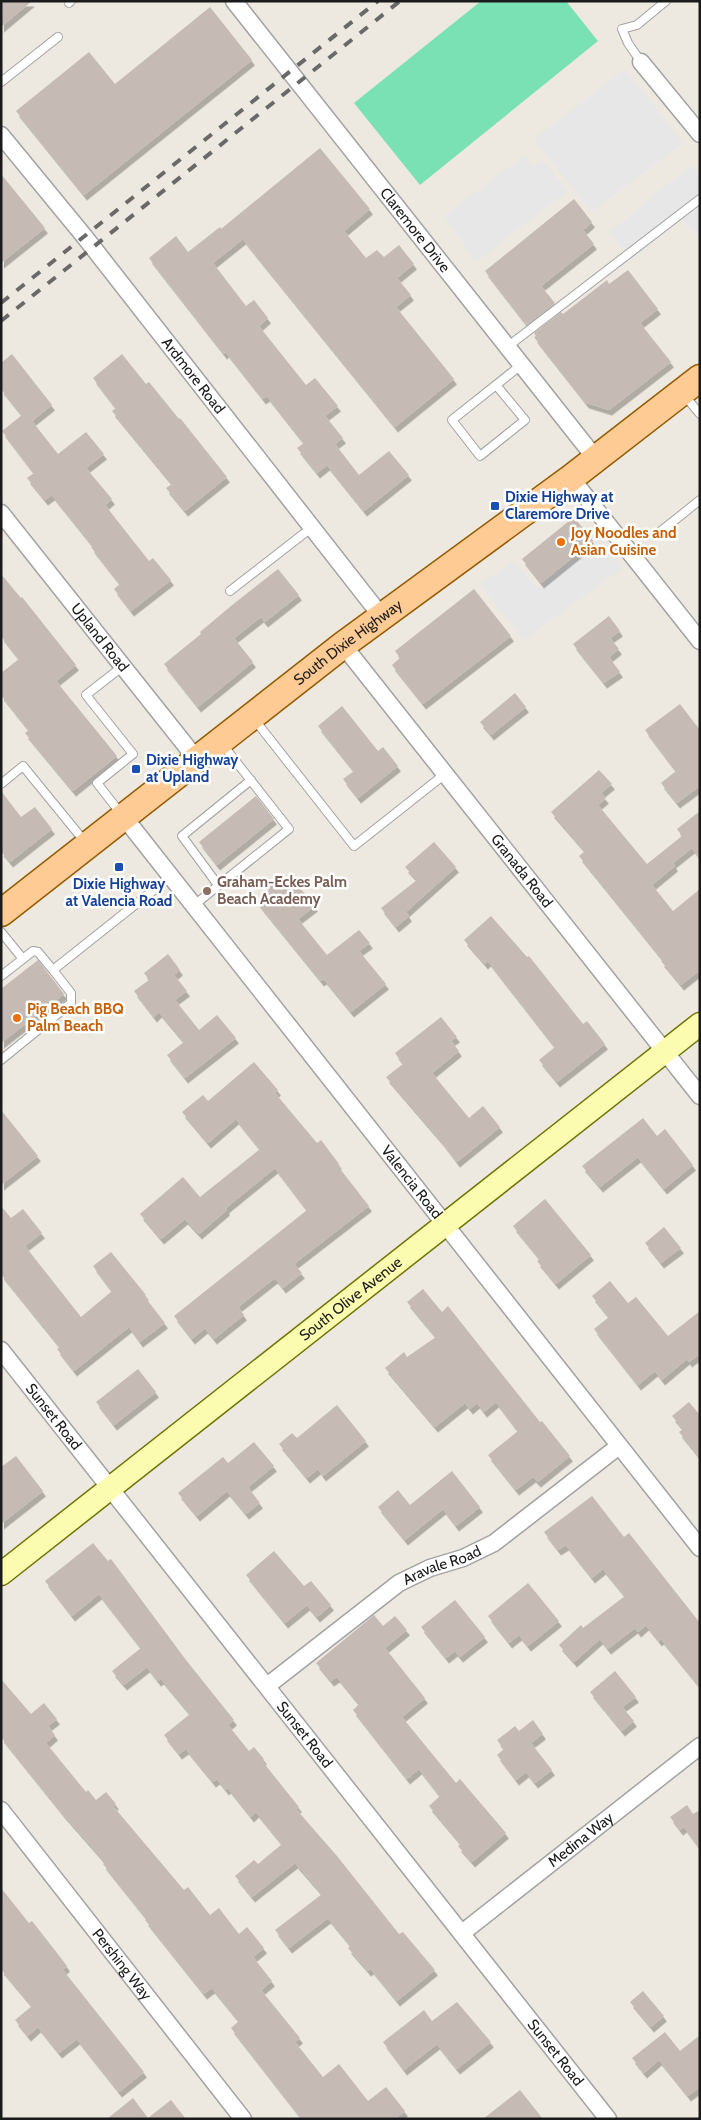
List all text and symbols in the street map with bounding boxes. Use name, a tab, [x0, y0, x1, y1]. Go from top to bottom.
street label: Claremore Drive	[376, 184, 454, 276]
street label: Ardmore Road	[158, 334, 229, 417]
place label: Dixie Highway at Claremore Drive	[505, 488, 613, 523]
marker: Dixie Highway at Claremore Drive	[489, 500, 501, 512]
place label: Joy Noodles and Asian Cuisine	[570, 524, 677, 559]
marker: Joy Noodles and Asian Cuisine	[555, 536, 567, 548]
street label: South Dixie Highway	[290, 595, 406, 689]
street label: Upland Road	[67, 600, 133, 675]
place label: Dixie Highway at Upland	[146, 751, 239, 786]
marker: Dixie Highway at Upland	[130, 763, 142, 775]
street label: Granada Road	[487, 830, 556, 911]
marker: Dixie Highway at Valencia Road	[113, 861, 125, 873]
place label: Graham-Eckes Palm Beach Academy	[217, 873, 347, 908]
place label: Dixie Highway at Valencia Road	[66, 875, 172, 910]
marker: Graham-Eckes Palm Beach Academy	[201, 885, 213, 897]
place label: Pig Beach BBQ Palm Beach	[27, 1000, 124, 1035]
marker: Pig Beach BBQ Palm Beach	[11, 1012, 23, 1024]
street label: Valencia Road	[377, 1142, 446, 1223]
street label: South Olive Avenue	[296, 1253, 406, 1345]
street label: Sunset Road	[22, 1380, 85, 1454]
street label: Aravale Road	[400, 1542, 484, 1589]
street label: Sunset Road	[273, 1698, 336, 1772]
street label: Medina Way	[544, 1808, 617, 1871]
street label: Pershing Way	[88, 1925, 156, 2004]
street label: Sunset Road	[524, 2016, 587, 2089]

